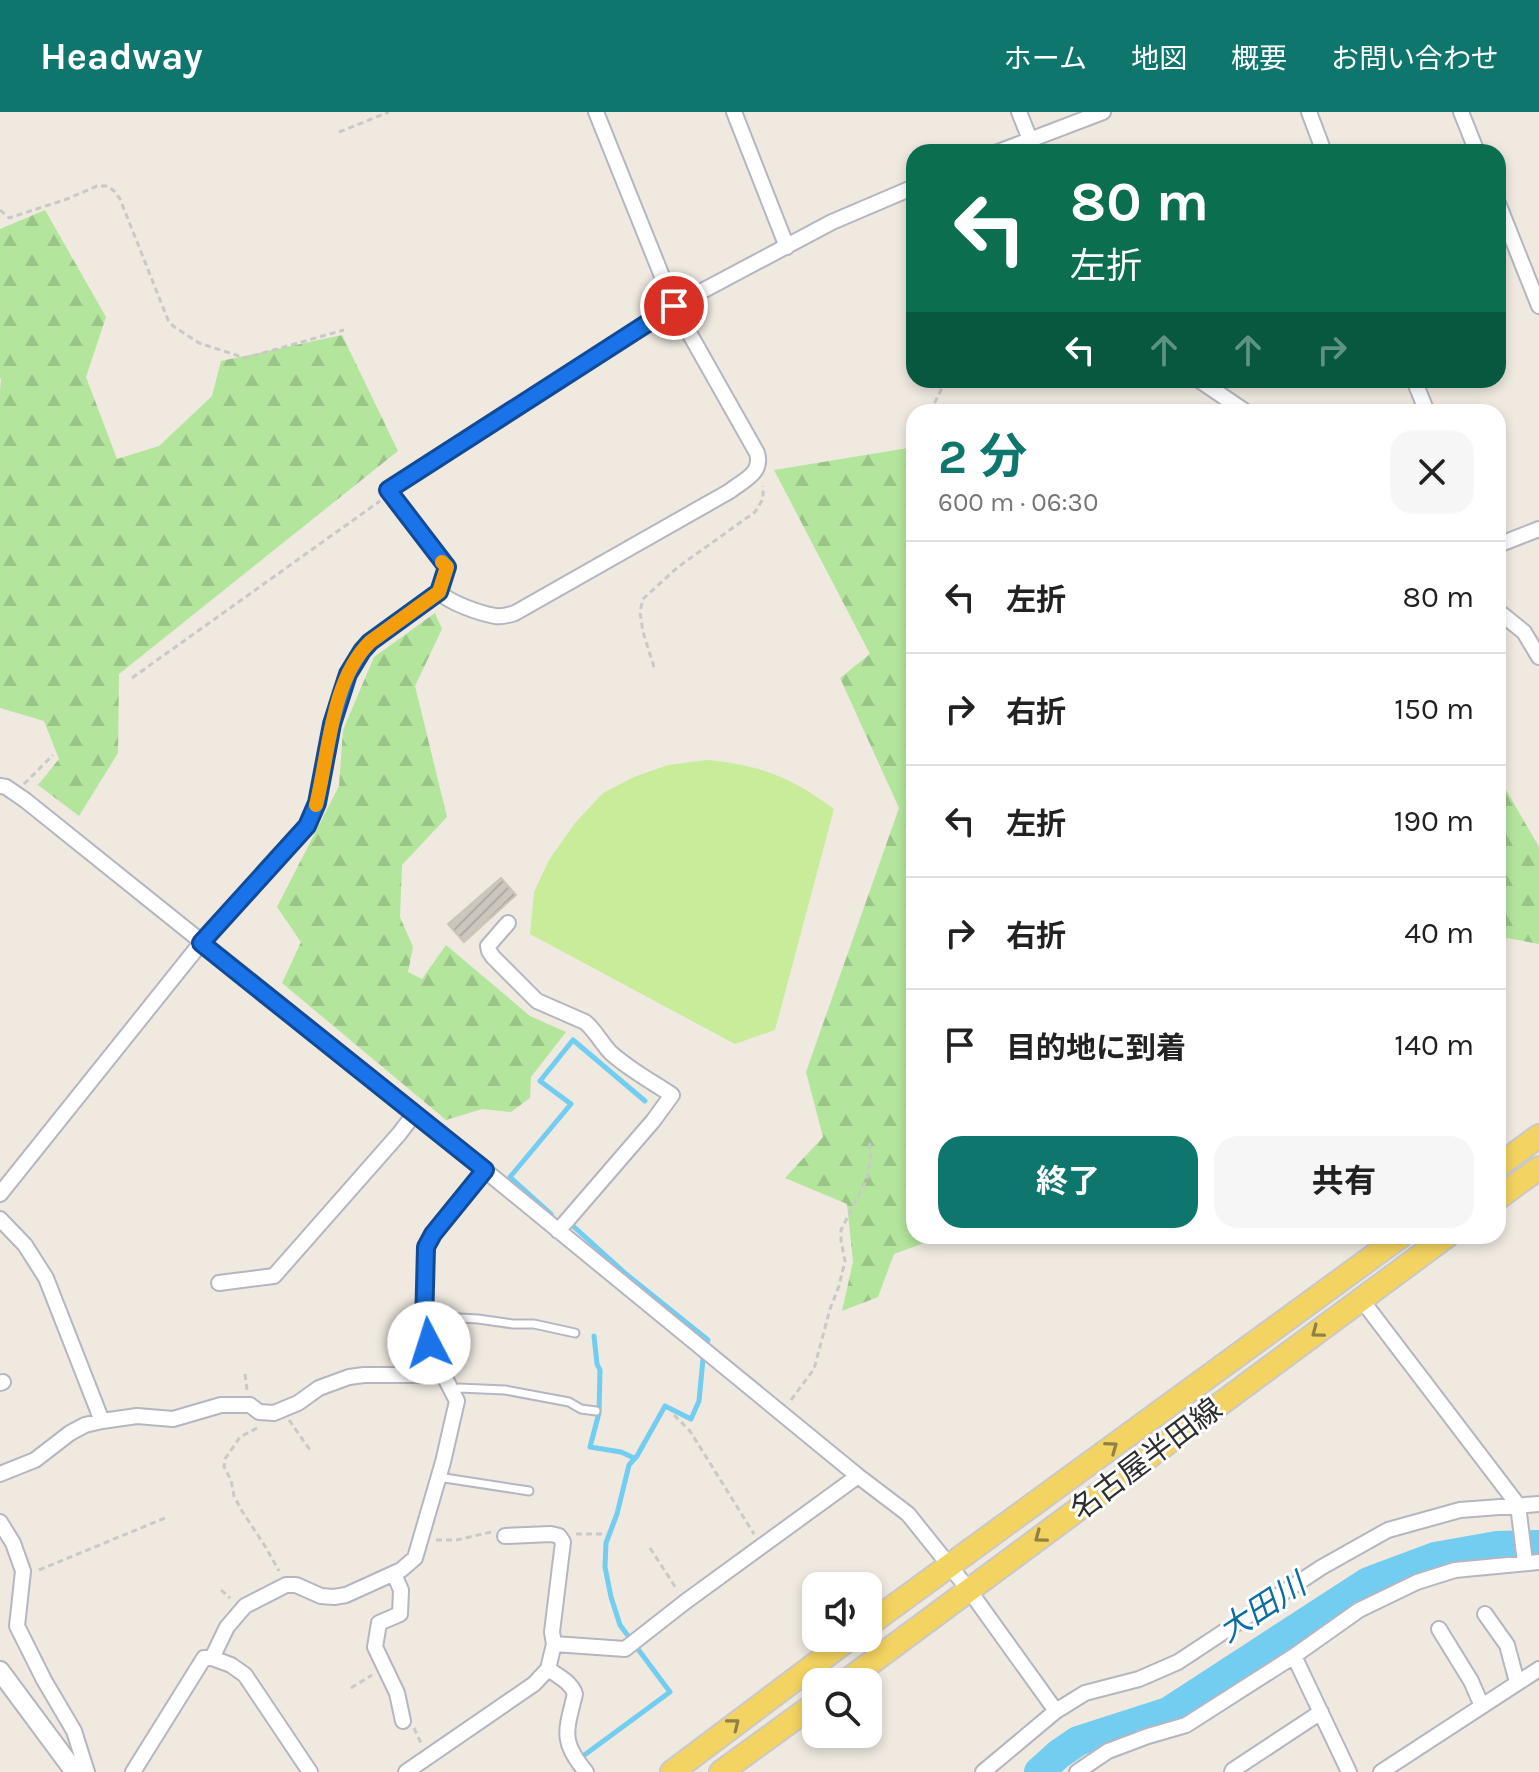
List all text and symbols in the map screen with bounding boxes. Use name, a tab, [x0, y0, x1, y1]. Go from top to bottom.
text: Headway	[40, 34, 203, 79]
text: ホーム	[1004, 42, 1087, 75]
text: 地図	[1131, 42, 1187, 75]
text: 概要	[1231, 42, 1287, 75]
text: お問い合わせ	[1331, 42, 1499, 75]
text: 80 m	[1070, 169, 1209, 234]
icon: left	[938, 176, 1042, 280]
text: 左折	[1070, 245, 1142, 287]
pin	[640, 272, 708, 340]
icon: arrive	[652, 284, 696, 328]
icon: left	[1058, 328, 1102, 372]
icon: ahead	[1142, 328, 1186, 372]
icon: ahead	[1226, 328, 1270, 372]
icon: right	[1310, 328, 1354, 372]
text: 2 分	[938, 429, 1027, 485]
button: close	[1390, 430, 1474, 514]
text: 600 m · 06:30	[938, 487, 1098, 518]
icon: left	[938, 575, 982, 619]
text: 80 m	[1403, 579, 1474, 615]
text: 左折	[1006, 582, 1066, 618]
icon: right	[938, 687, 982, 731]
text: 150 m	[1394, 691, 1474, 727]
text: 右折	[1006, 694, 1066, 730]
icon: left	[938, 799, 982, 843]
text: 190 m	[1394, 803, 1474, 839]
text: 左折	[1006, 806, 1066, 842]
icon: right	[938, 911, 982, 955]
text: 40 m	[1404, 915, 1474, 951]
text: 右折	[1006, 918, 1066, 954]
icon: arrive	[938, 1023, 982, 1067]
text: 140 m	[1394, 1027, 1474, 1063]
text: 目的地に到着	[1006, 1030, 1186, 1066]
button: 終了	[938, 1136, 1198, 1228]
button: 共有	[1214, 1136, 1474, 1228]
position arrow	[387, 1301, 471, 1385]
one-way arrow	[1311, 1323, 1325, 1337]
street label: 名古屋半田線	[1063, 1390, 1229, 1528]
one-way arrow	[1103, 1442, 1117, 1456]
one-way arrow	[1035, 1528, 1049, 1542]
water label: 大田川	[1212, 1565, 1315, 1650]
map controls	[802, 1572, 882, 1748]
button: sound	[802, 1572, 882, 1652]
button: search	[802, 1668, 882, 1748]
one-way arrow	[725, 1720, 739, 1734]

